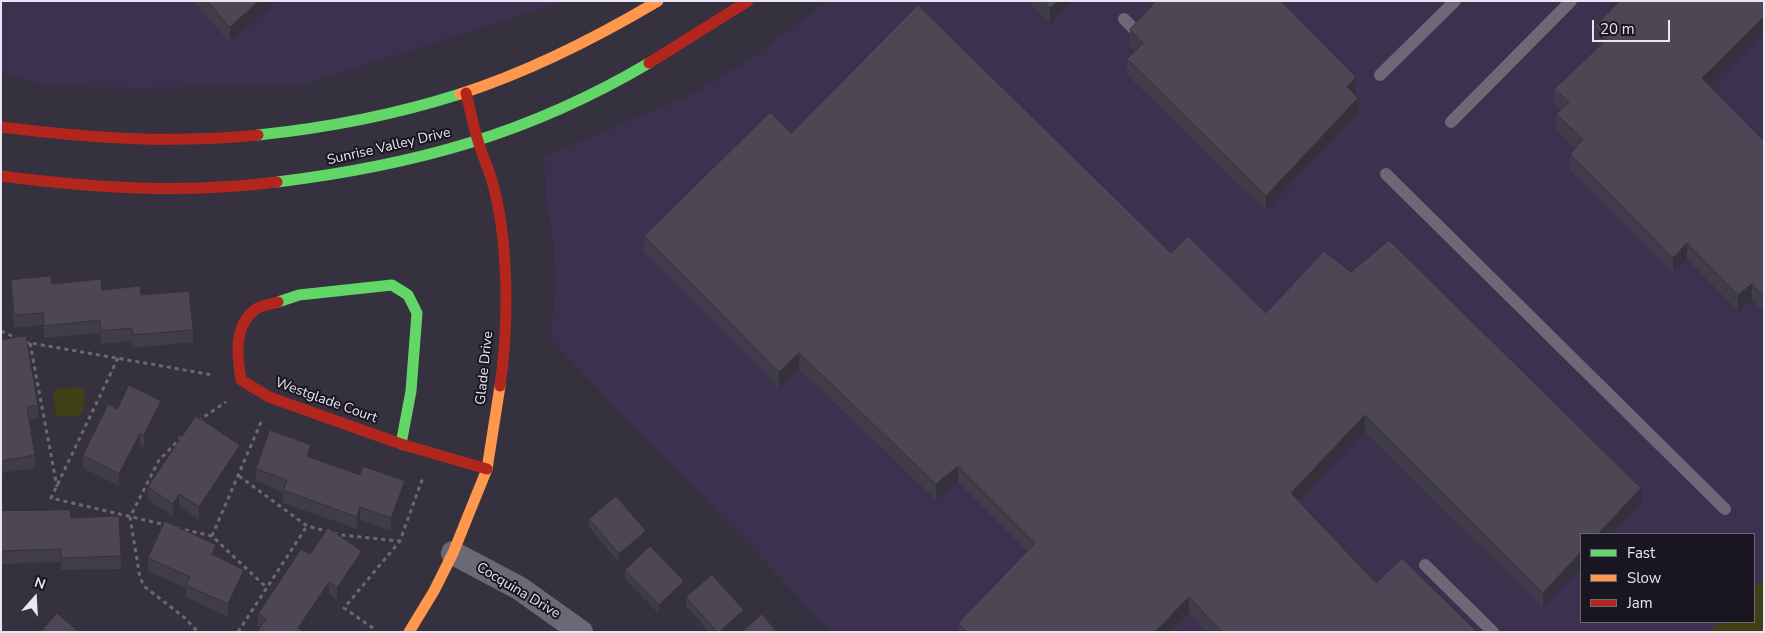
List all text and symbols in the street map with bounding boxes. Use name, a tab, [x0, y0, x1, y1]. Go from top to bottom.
scale bar	[1595, 10, 1672, 42]
text: 20 m	[1600, 19, 1635, 39]
street label: Sunrise Valley Drive	[326, 125, 452, 169]
street label: Glade Drive	[473, 330, 497, 406]
street label: Westglade Court	[273, 375, 379, 427]
legend	[1580, 533, 1755, 623]
text: Fast	[1627, 543, 1655, 563]
street label: Cocquina Drive	[473, 559, 563, 623]
text: Slow	[1627, 568, 1661, 588]
north arrow	[10, 573, 60, 623]
text: N	[32, 573, 48, 594]
text: Jam	[1627, 593, 1653, 613]

